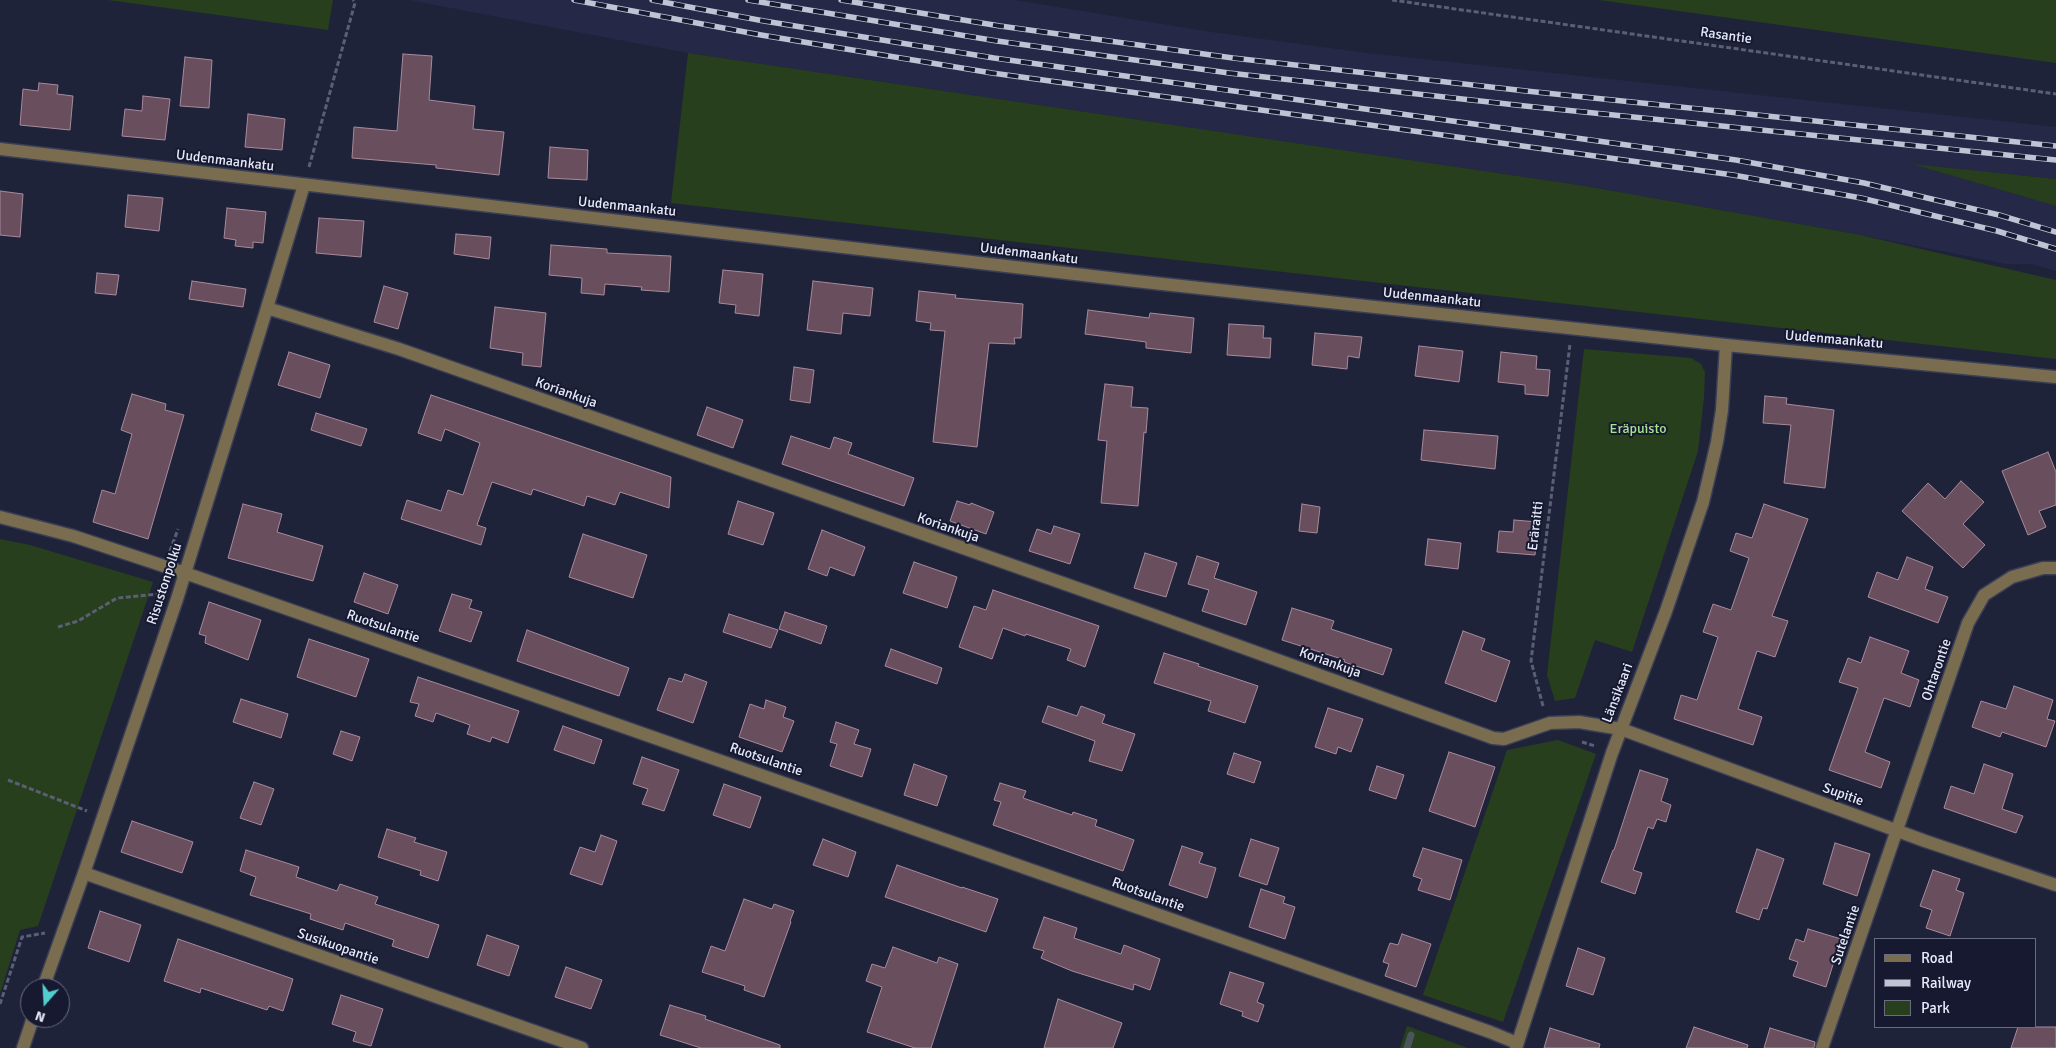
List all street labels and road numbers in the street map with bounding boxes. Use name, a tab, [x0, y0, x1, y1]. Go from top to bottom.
street label: Rasantie	[1699, 24, 1753, 48]
street label: Uudenmaankatu	[175, 147, 275, 175]
street label: Uudenmaankatu	[577, 193, 677, 221]
street label: Uudenmaankatu	[979, 240, 1079, 268]
street label: Uudenmaankatu	[1382, 284, 1482, 312]
street label: Uudenmaankatu	[1784, 327, 1884, 353]
street label: Koriankuja	[533, 374, 599, 412]
street label: Eräraitti	[1525, 500, 1547, 552]
street label: Koriankuja	[915, 510, 981, 546]
street label: Risustonpolku	[144, 541, 186, 627]
street label: Ruotsulantie	[344, 607, 422, 647]
street label: Ohtarontie	[1919, 637, 1955, 703]
street label: Koriankuja	[1297, 644, 1363, 682]
street label: Länsikaari	[1599, 661, 1637, 725]
street label: Ruotsulantie	[727, 740, 805, 780]
street label: Supitie	[1820, 780, 1866, 810]
street label: Ruotsulantie	[1109, 874, 1187, 916]
street label: Sutelantie	[1828, 903, 1864, 967]
street label: Susikuopantie	[295, 925, 381, 969]

